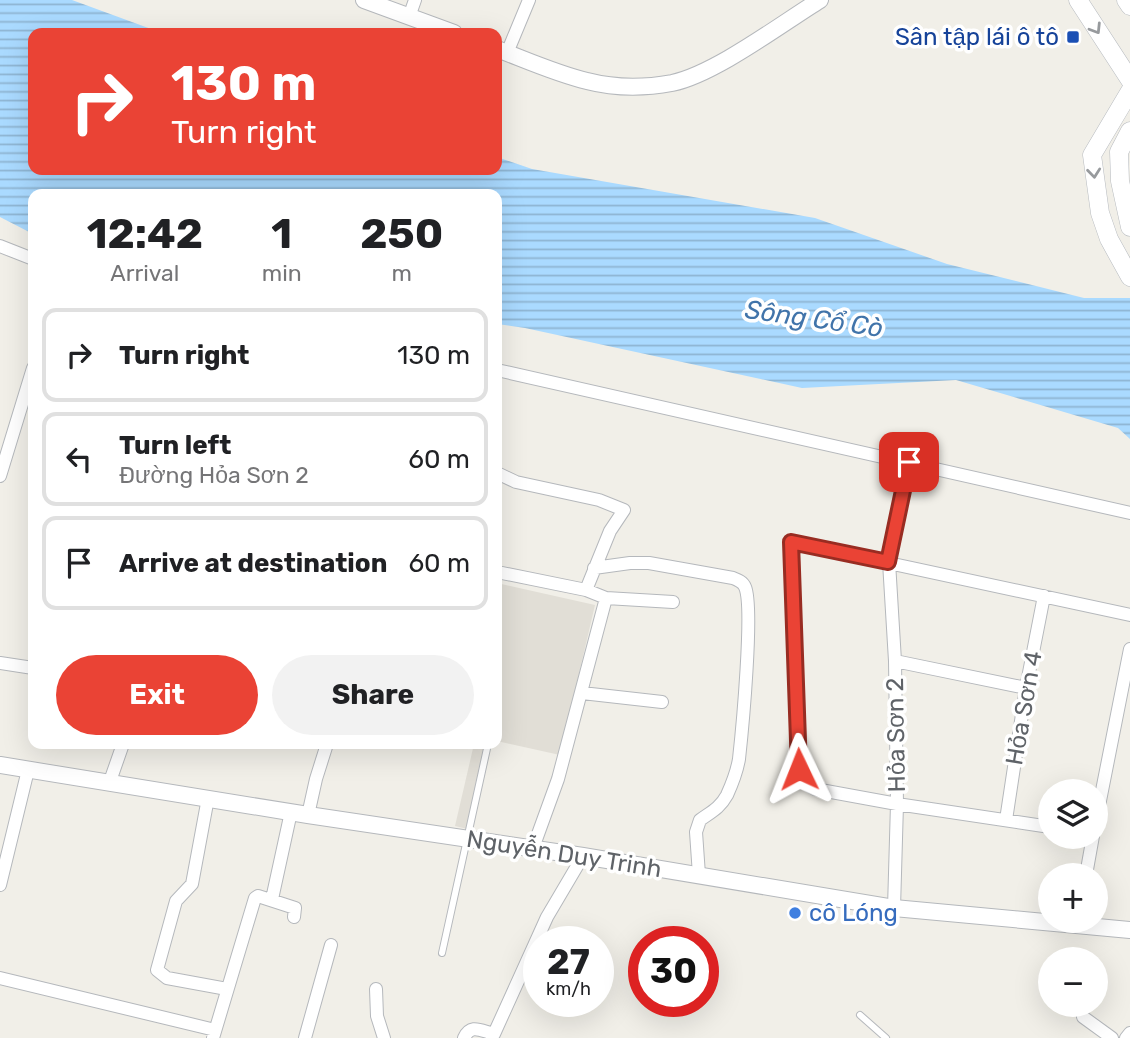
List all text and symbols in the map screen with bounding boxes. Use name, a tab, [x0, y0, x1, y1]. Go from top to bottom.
one-way arrow	[1088, 21, 1101, 34]
place label: Sân tập lái ô tô	[895, 23, 1059, 51]
marker: Sân tập lái ô tô	[1065, 29, 1081, 45]
text: 130 m	[171, 54, 316, 112]
icon: right	[56, 56, 147, 147]
text: Turn right	[171, 113, 316, 151]
one-way arrow	[1086, 168, 1101, 179]
text: 12:42	[87, 209, 203, 259]
text: 1	[271, 209, 292, 259]
text: 250	[360, 209, 443, 259]
text: Arrival	[110, 259, 179, 287]
text: min	[262, 259, 302, 287]
text: m	[392, 259, 412, 287]
water label: Sông Cổ Cò	[743, 294, 885, 344]
icon: right	[60, 336, 98, 374]
text: Turn right	[119, 340, 249, 371]
text: 130 m	[397, 340, 470, 371]
text: Turn left	[119, 430, 231, 461]
pin	[879, 432, 939, 492]
icon: left	[60, 440, 98, 478]
icon: arrive	[890, 443, 928, 481]
text: 60 m	[408, 444, 470, 475]
text: Đường Hỏa Sơn 2	[119, 461, 309, 489]
icon: arrive	[60, 544, 98, 582]
text: Arrive at destination	[119, 548, 387, 579]
text: 60 m	[408, 548, 470, 579]
street label: Hỏa Sơn 4	[1000, 649, 1048, 767]
button: Exit	[56, 655, 258, 735]
button: Share	[272, 655, 474, 735]
street label: Hỏa Sơn 2	[881, 677, 911, 793]
position arrow	[762, 732, 836, 806]
map controls	[1038, 779, 1108, 1017]
button: layers	[1038, 779, 1108, 849]
street label: Nguyễn Duy Trinh	[464, 825, 664, 883]
button: +	[1038, 863, 1108, 933]
place label: cô Lóng	[809, 899, 898, 927]
marker: cô Lóng	[787, 905, 803, 921]
speed limit sign: 30	[628, 926, 719, 1017]
text: 27	[547, 941, 590, 983]
button: −	[1038, 947, 1108, 1017]
text: km/h	[546, 978, 591, 1000]

